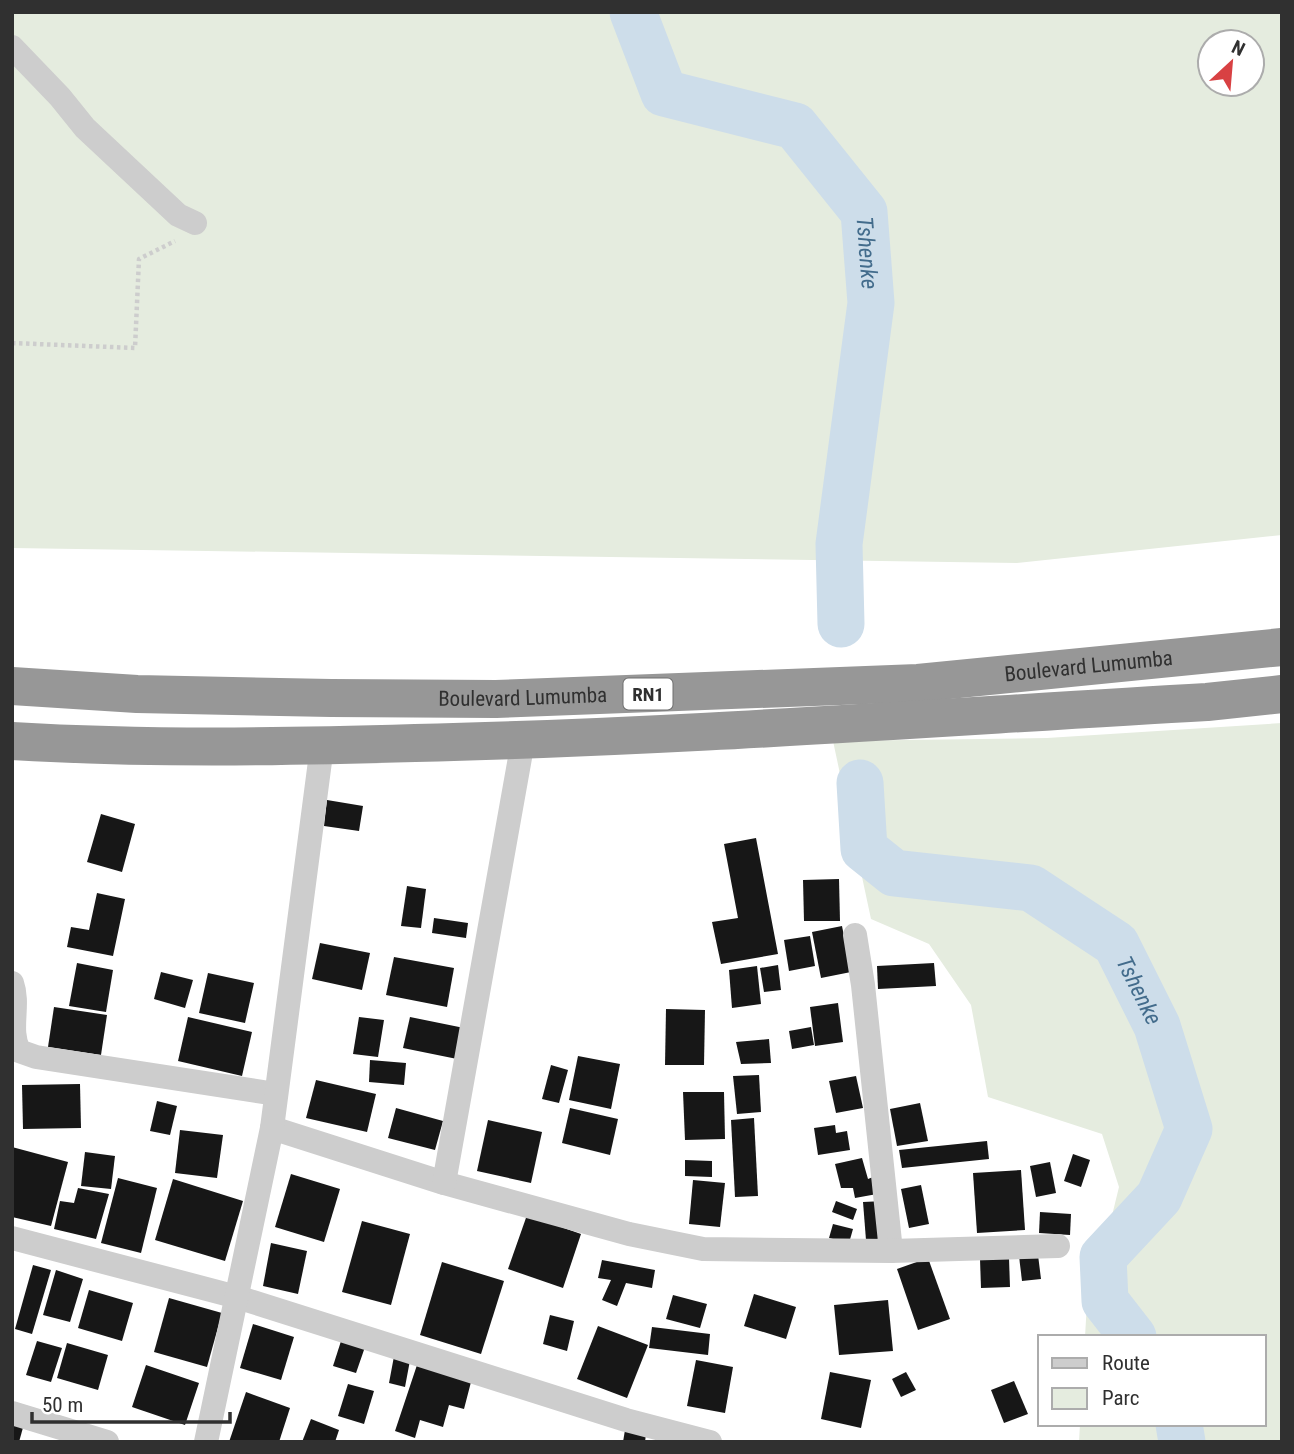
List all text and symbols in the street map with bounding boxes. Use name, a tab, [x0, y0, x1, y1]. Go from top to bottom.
north arrow	[1196, 28, 1266, 98]
text: N	[1228, 35, 1249, 61]
water label: Tshenke	[850, 215, 883, 290]
street label: Boulevard Lumumba	[1003, 646, 1174, 686]
road number: RN1	[624, 678, 672, 709]
street label: Boulevard Lumumba	[438, 683, 608, 711]
water label: Tshenke	[1110, 952, 1167, 1029]
legend	[1038, 1335, 1266, 1426]
text: Route	[1102, 1351, 1150, 1375]
scale bar	[32, 1380, 229, 1424]
text: Parc	[1102, 1386, 1140, 1410]
text: 50 m	[42, 1393, 83, 1417]

